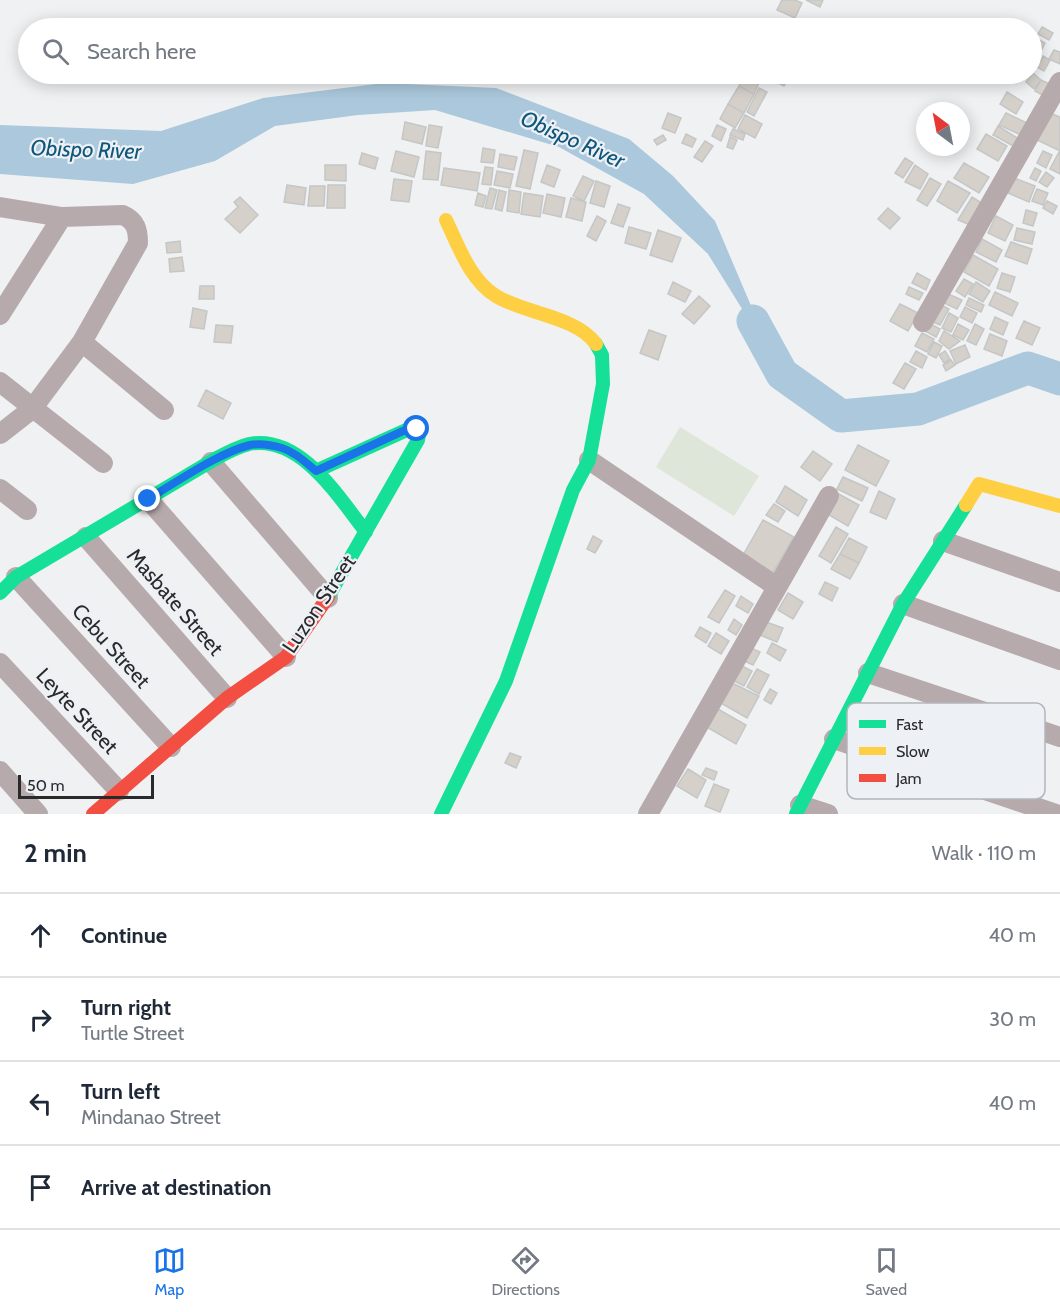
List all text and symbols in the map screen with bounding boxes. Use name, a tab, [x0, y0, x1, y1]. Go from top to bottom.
search box	[18, 18, 1042, 84]
icon: search	[39, 35, 72, 68]
text: Search here	[87, 38, 196, 65]
north arrow	[916, 102, 970, 156]
water label: Obispo River	[517, 105, 630, 175]
water label: Obispo River	[30, 134, 143, 165]
route start	[403, 415, 429, 441]
route end	[134, 485, 160, 511]
street label: Masbate Street	[122, 543, 229, 660]
street label: Luzon Street	[277, 550, 361, 658]
street label: Cebu Street	[67, 598, 156, 693]
street label: Leyte Street	[31, 663, 123, 759]
legend	[847, 703, 1045, 799]
text: Fast	[896, 715, 924, 734]
text: Slow	[896, 742, 930, 761]
text: Jam	[895, 769, 922, 788]
scale bar	[18, 772, 154, 800]
text: 50 m	[27, 776, 64, 795]
text: 2 min	[24, 837, 87, 869]
text: Walk · 110 m	[932, 841, 1036, 865]
icon: ahead	[24, 919, 57, 952]
text: Continue	[81, 922, 167, 949]
text: 40 m	[988, 923, 1036, 947]
text: Turn right	[81, 994, 171, 1021]
icon: right	[24, 1003, 57, 1036]
text: 30 m	[989, 1007, 1036, 1031]
text: Turtle Street	[81, 1021, 184, 1045]
text: Turn left	[81, 1078, 160, 1105]
icon: left	[24, 1087, 57, 1120]
text: 40 m	[988, 1091, 1036, 1115]
text: Mindanao Street	[81, 1105, 221, 1129]
icon: arrive	[24, 1171, 57, 1204]
text: Arrive at destination	[81, 1174, 271, 1201]
tab: Map	[153, 1244, 186, 1299]
tab: Directions	[492, 1244, 560, 1299]
tab: Saved	[866, 1244, 907, 1299]

